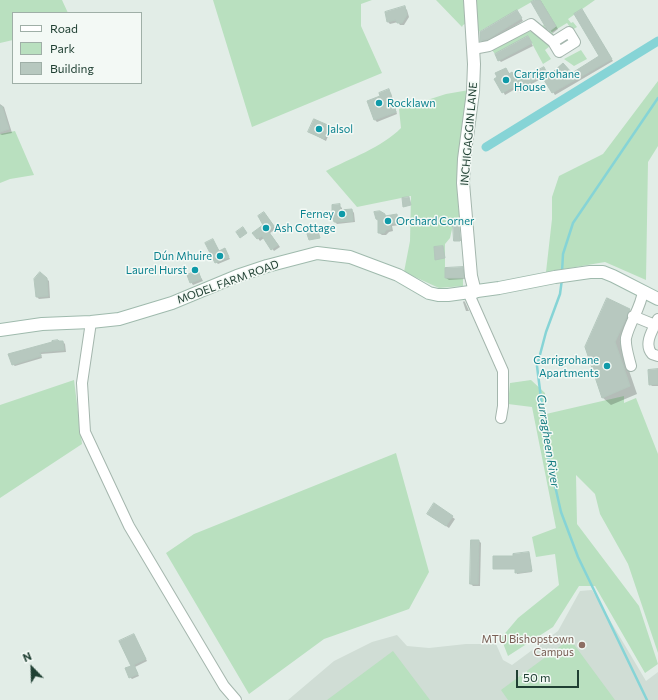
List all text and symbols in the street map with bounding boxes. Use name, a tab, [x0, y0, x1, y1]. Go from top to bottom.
legend	[12, 12, 142, 84]
text: Road	[50, 21, 78, 35]
text: Park	[50, 41, 75, 55]
text: Building	[50, 61, 94, 75]
place label: Carrigrohane House	[514, 67, 580, 93]
marker: Carrigrohane House	[501, 75, 511, 85]
street label: INCHIGAGGIN LANE	[458, 82, 480, 186]
place label: Rocklawn	[387, 96, 436, 110]
marker: Rocklawn	[374, 98, 384, 108]
place label: Jalsol	[327, 122, 353, 136]
marker: Jalsol	[314, 124, 324, 134]
place label: Ferney	[300, 207, 334, 221]
marker: Ferney	[337, 209, 347, 219]
place label: Orchard Corner	[396, 214, 474, 228]
marker: Orchard Corner	[383, 216, 393, 226]
place label: Ash Cottage	[274, 221, 335, 235]
marker: Ash Cottage	[261, 223, 271, 233]
place label: Dún Mhuire	[154, 249, 212, 263]
marker: Dún Mhuire	[215, 251, 225, 261]
street label: MODEL FARM ROAD	[175, 257, 281, 307]
place label: Laurel Hurst	[126, 263, 187, 277]
marker: Laurel Hurst	[190, 265, 200, 275]
place label: Carrigrohane Apartments	[533, 353, 599, 379]
marker: Carrigrohane Apartments	[602, 361, 612, 371]
water label: Curragheen River	[534, 393, 562, 489]
place label: MTU Bishopstown Campus	[482, 632, 574, 658]
marker: MTU Bishopstown Campus	[577, 640, 587, 650]
north arrow	[12, 648, 52, 688]
text: N	[21, 649, 33, 664]
scale bar	[518, 662, 581, 688]
text: 50 m	[523, 670, 551, 684]

